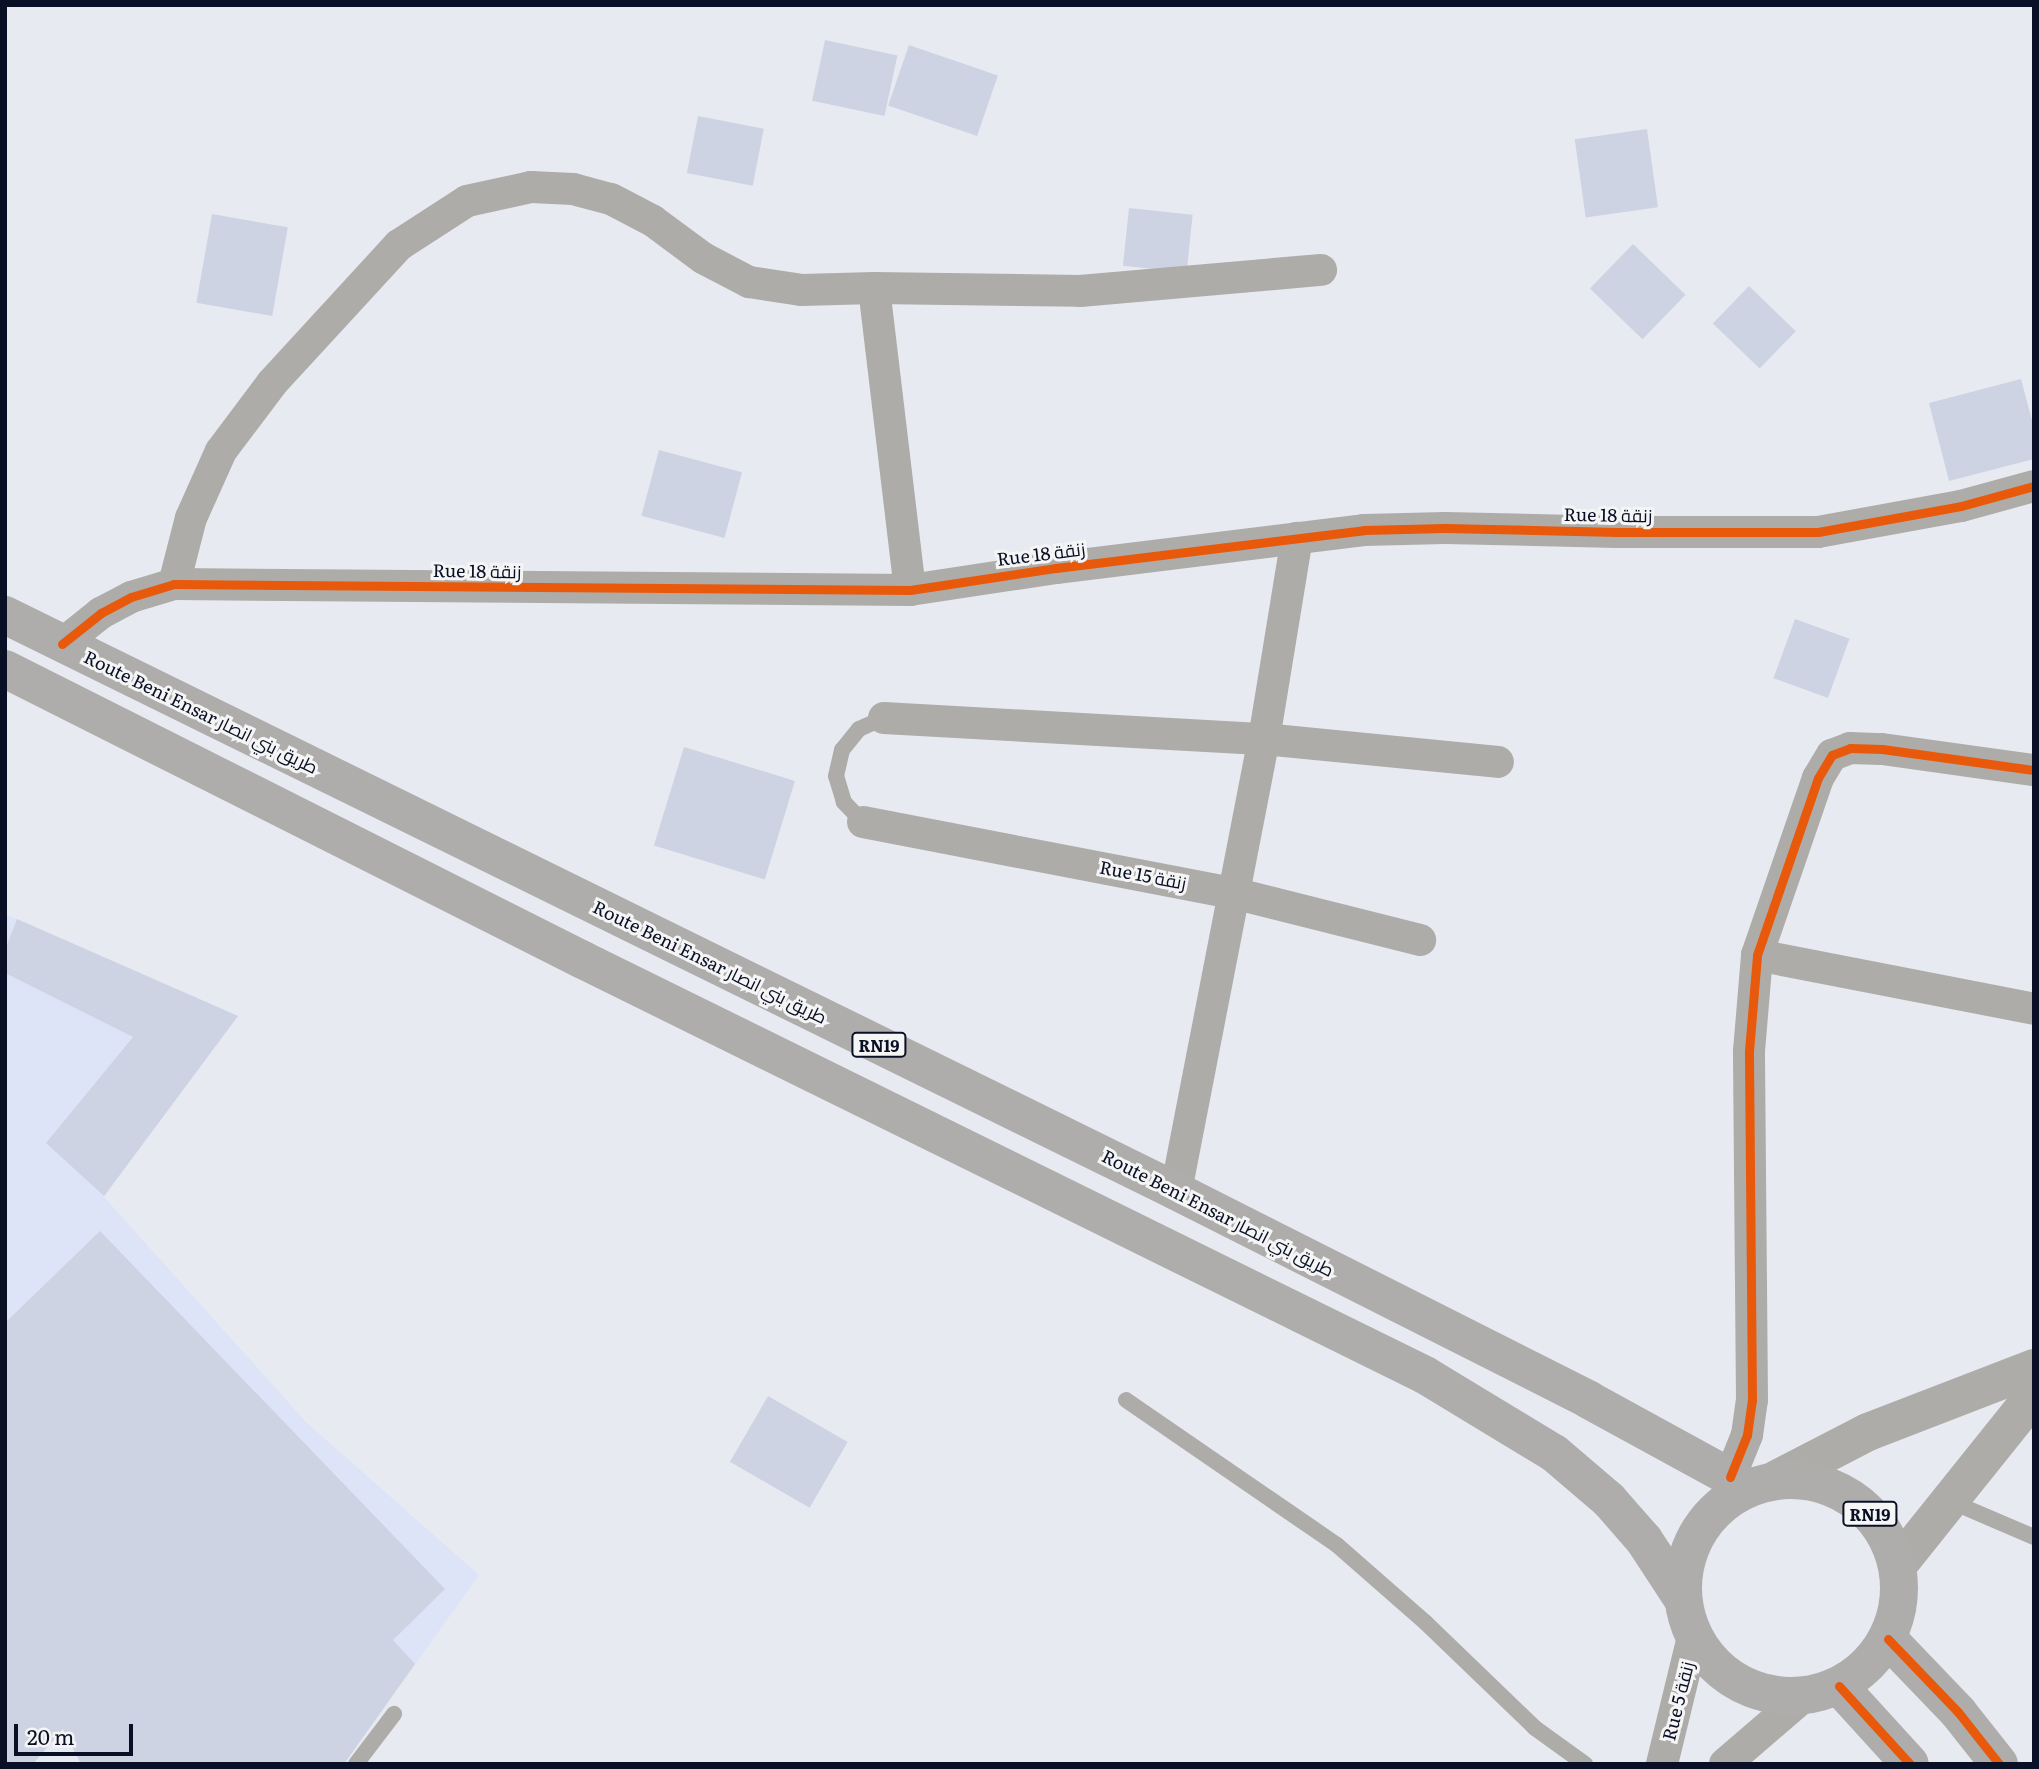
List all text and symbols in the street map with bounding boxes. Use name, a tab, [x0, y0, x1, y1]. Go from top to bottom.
street label: Rue 18 زنقة	[1563, 503, 1653, 527]
street label: Rue 18 زنقة	[996, 538, 1086, 570]
street label: Rue 18 زنقة	[432, 559, 522, 583]
street label: Route Beni Ensar طريق بني انصار	[80, 646, 322, 778]
street label: Rue 15 زنقة	[1098, 856, 1188, 894]
street label: Route Beni Ensar طريق بني انصار	[589, 896, 831, 1028]
road number: RN19	[851, 1032, 907, 1058]
street label: Route Beni Ensar طريق بني انصار	[1098, 1145, 1338, 1281]
road number: RN19	[1842, 1502, 1898, 1526]
street label: Rue 5 زنقة	[1658, 1659, 1698, 1743]
scale bar	[18, 1710, 136, 1754]
text: 20 m	[27, 1720, 74, 1751]

